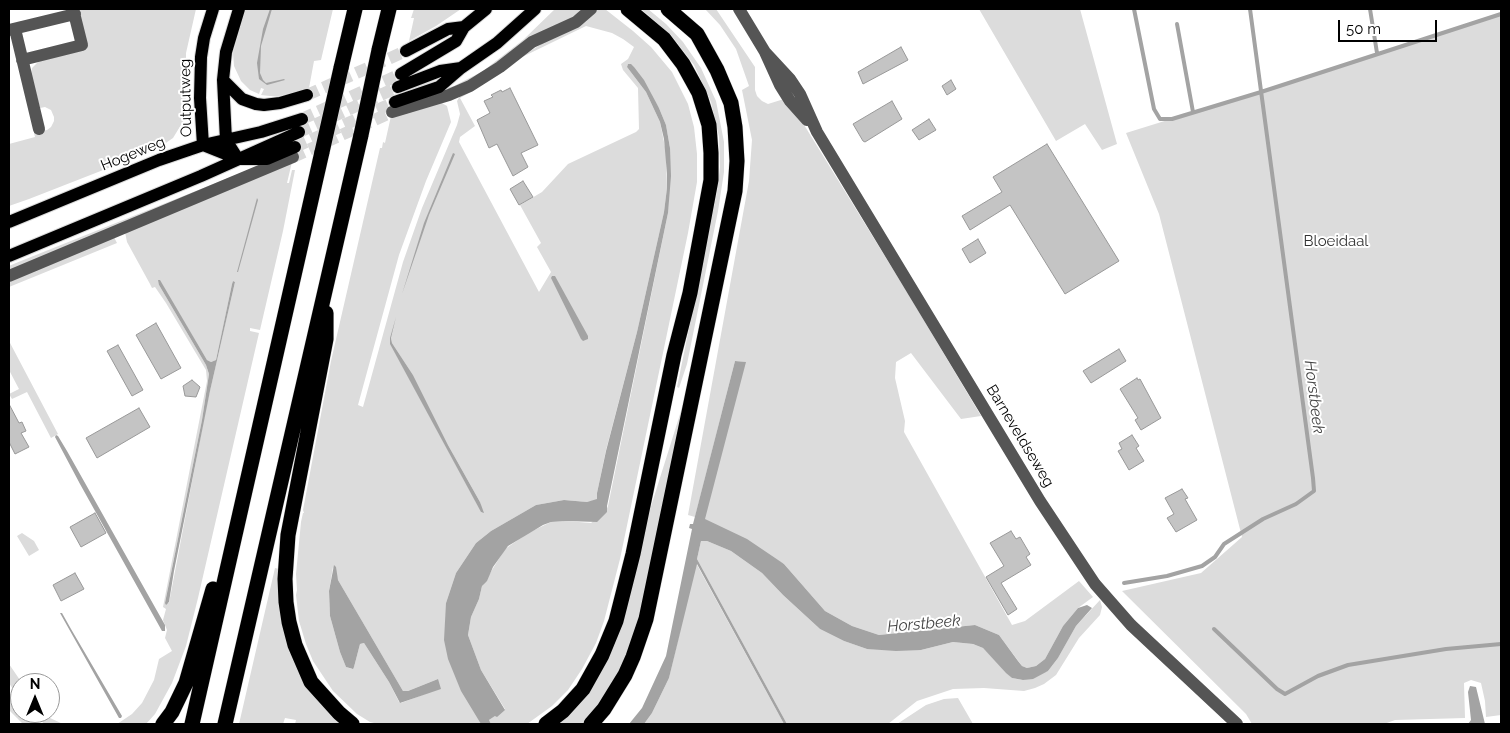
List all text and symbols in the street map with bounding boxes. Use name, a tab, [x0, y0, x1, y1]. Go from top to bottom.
scale bar	[1340, 10, 1439, 42]
text: 50 m	[1346, 20, 1381, 38]
street label: Outputweg	[176, 59, 196, 137]
street label: Hogeweg	[98, 133, 168, 175]
park label: Bloeidaal	[1304, 232, 1368, 250]
water label: Horstbeek	[1300, 359, 1328, 435]
street label: Barneveldseweg	[982, 381, 1058, 491]
water label: Horstbeek	[886, 611, 962, 637]
north arrow	[10, 673, 60, 723]
text: N	[30, 676, 40, 692]

